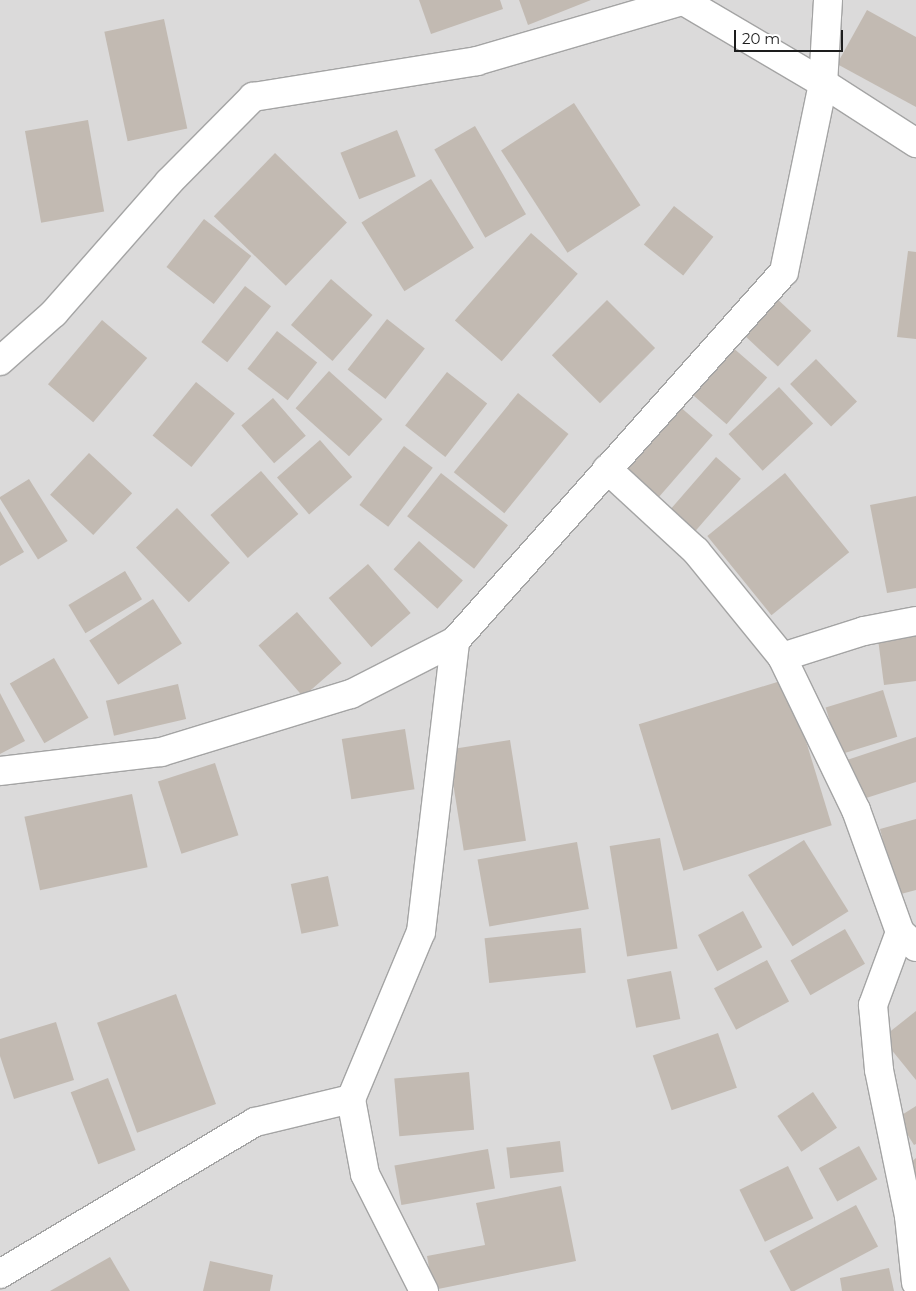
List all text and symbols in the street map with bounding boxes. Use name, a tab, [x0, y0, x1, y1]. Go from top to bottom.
scale bar	[736, 20, 845, 52]
text: 20 m	[742, 29, 780, 48]

